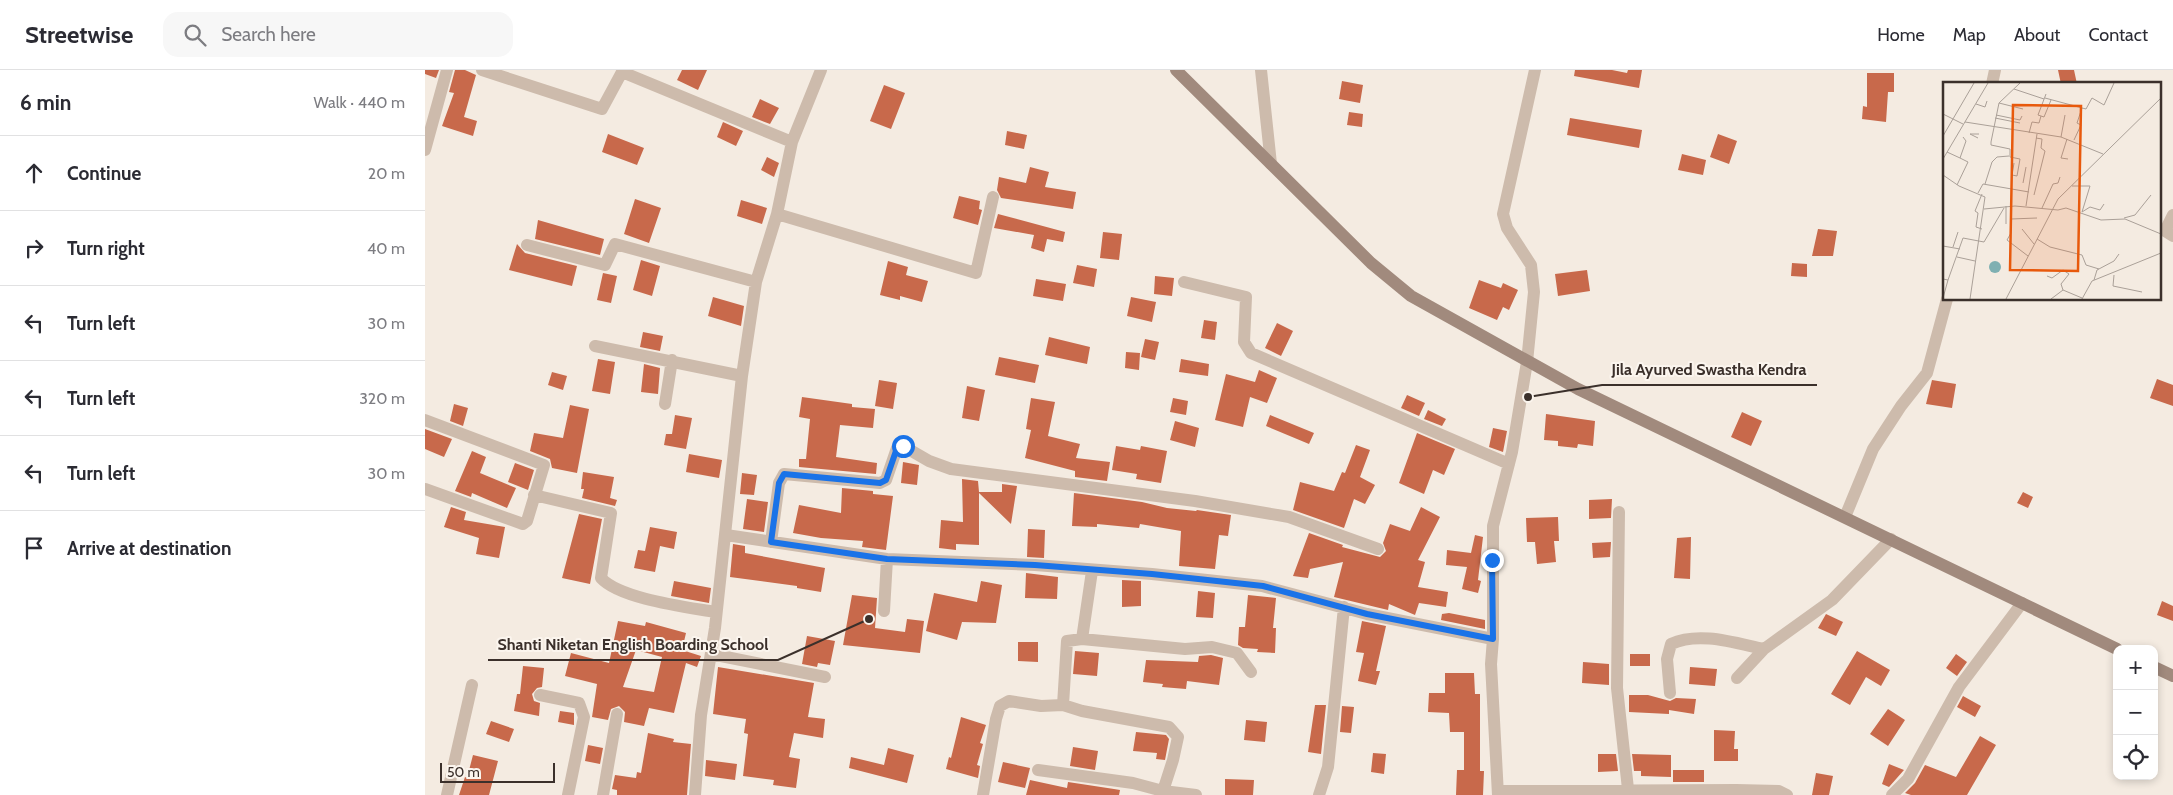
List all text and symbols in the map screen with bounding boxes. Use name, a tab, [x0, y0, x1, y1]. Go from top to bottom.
search box	[163, 12, 513, 57]
text: Streetwise	[25, 20, 133, 49]
icon: search	[181, 21, 209, 49]
text: Search here	[221, 23, 316, 46]
text: Home	[1877, 24, 1925, 46]
text: Map	[1953, 24, 1986, 46]
text: About	[2014, 24, 2060, 46]
text: Contact	[2088, 24, 2148, 46]
inset map	[1943, 82, 2161, 300]
text: 6 min	[20, 90, 71, 115]
text: Walk · 440 m	[314, 93, 405, 112]
icon: ahead	[20, 159, 48, 187]
text: Continue	[67, 162, 141, 185]
text: 20 m	[368, 164, 405, 183]
icon: right	[20, 234, 48, 262]
text: Turn right	[67, 237, 145, 260]
text: 40 m	[367, 239, 405, 258]
icon: left	[20, 309, 48, 337]
text: Turn left	[67, 312, 135, 335]
text: 30 m	[368, 314, 405, 333]
callout: Jila Ayurved Swastha Kendra	[1602, 354, 1817, 385]
text: Jila Ayurved Swastha Kendra	[1611, 360, 1807, 379]
icon: left	[20, 384, 48, 412]
text: Turn left	[67, 387, 135, 410]
text: 320 m	[359, 389, 405, 408]
route start	[892, 435, 915, 458]
icon: left	[20, 459, 48, 487]
text: Turn left	[67, 462, 135, 485]
text: 30 m	[368, 464, 405, 483]
icon: arrive	[20, 534, 48, 562]
text: Arrive at destination	[67, 537, 231, 560]
route end	[1481, 549, 1504, 572]
callout: Shanti Niketan English Boarding School	[488, 629, 778, 660]
text: Shanti Niketan English Boarding School	[498, 635, 768, 654]
map controls	[2113, 645, 2158, 780]
button: +	[2113, 645, 2158, 690]
button: −	[2113, 690, 2158, 735]
button: locate	[2113, 735, 2158, 780]
scale bar	[440, 760, 555, 783]
text: 50 m	[447, 763, 480, 781]

